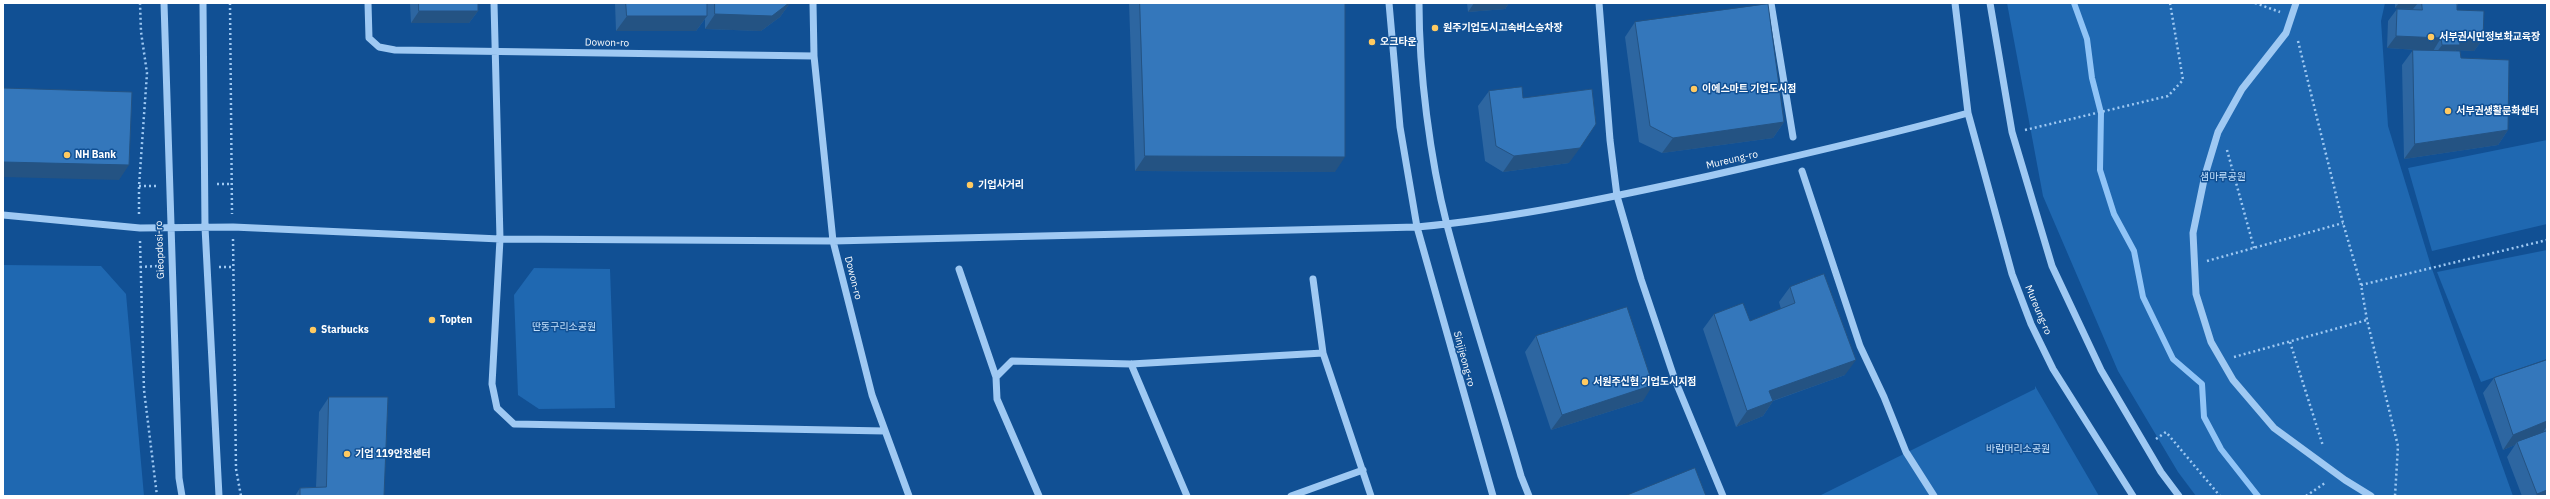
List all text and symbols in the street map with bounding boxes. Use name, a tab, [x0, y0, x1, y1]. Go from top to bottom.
place label: 원주기업도시고속버스승차장	[1443, 22, 1563, 34]
marker: 원주기업도시고속버스승차장	[1430, 23, 1440, 33]
place label: 서부권시민정보화교육장	[2439, 31, 2540, 43]
marker: 서부권시민정보화교육장	[2426, 32, 2436, 42]
place label: 오크타운	[1380, 36, 1417, 48]
street label: Dowon-ro	[585, 37, 629, 49]
marker: 오크타운	[1367, 37, 1377, 47]
place label: 이에스마트 기업도시점	[1702, 83, 1796, 95]
marker: 이에스마트 기업도시점	[1689, 84, 1699, 94]
place label: 서부권생활문화센터	[2456, 105, 2539, 117]
marker: 서부권생활문화센터	[2443, 106, 2453, 116]
street label: Mureung-ro	[1705, 148, 1759, 172]
place label: NH Bank	[75, 149, 116, 161]
marker: NH Bank	[62, 150, 72, 160]
park label: 샘마루공원	[2200, 171, 2246, 183]
place label: 기업사거리	[978, 179, 1024, 191]
marker: 기업사거리	[965, 180, 975, 190]
street label: Gieopdosi-ro	[153, 221, 167, 279]
street label: Dowon-ro	[842, 255, 864, 301]
street label: Mureung-ro	[2022, 283, 2054, 337]
place label: Topten	[440, 314, 472, 326]
marker: Topten	[427, 315, 437, 325]
park label: 딴동구리소공원	[532, 321, 596, 333]
place label: Starbucks	[321, 324, 369, 336]
marker: Starbucks	[308, 325, 318, 335]
street label: Sinjijeong-ro	[1451, 330, 1477, 388]
place label: 서원주신협 기업도시지점	[1593, 376, 1697, 388]
marker: 서원주신협 기업도시지점	[1580, 377, 1590, 387]
park label: 바람머리소공원	[1986, 443, 2050, 455]
place label: 기업 119안전센터	[355, 448, 431, 460]
marker: 기업 119안전센터	[342, 449, 352, 459]

